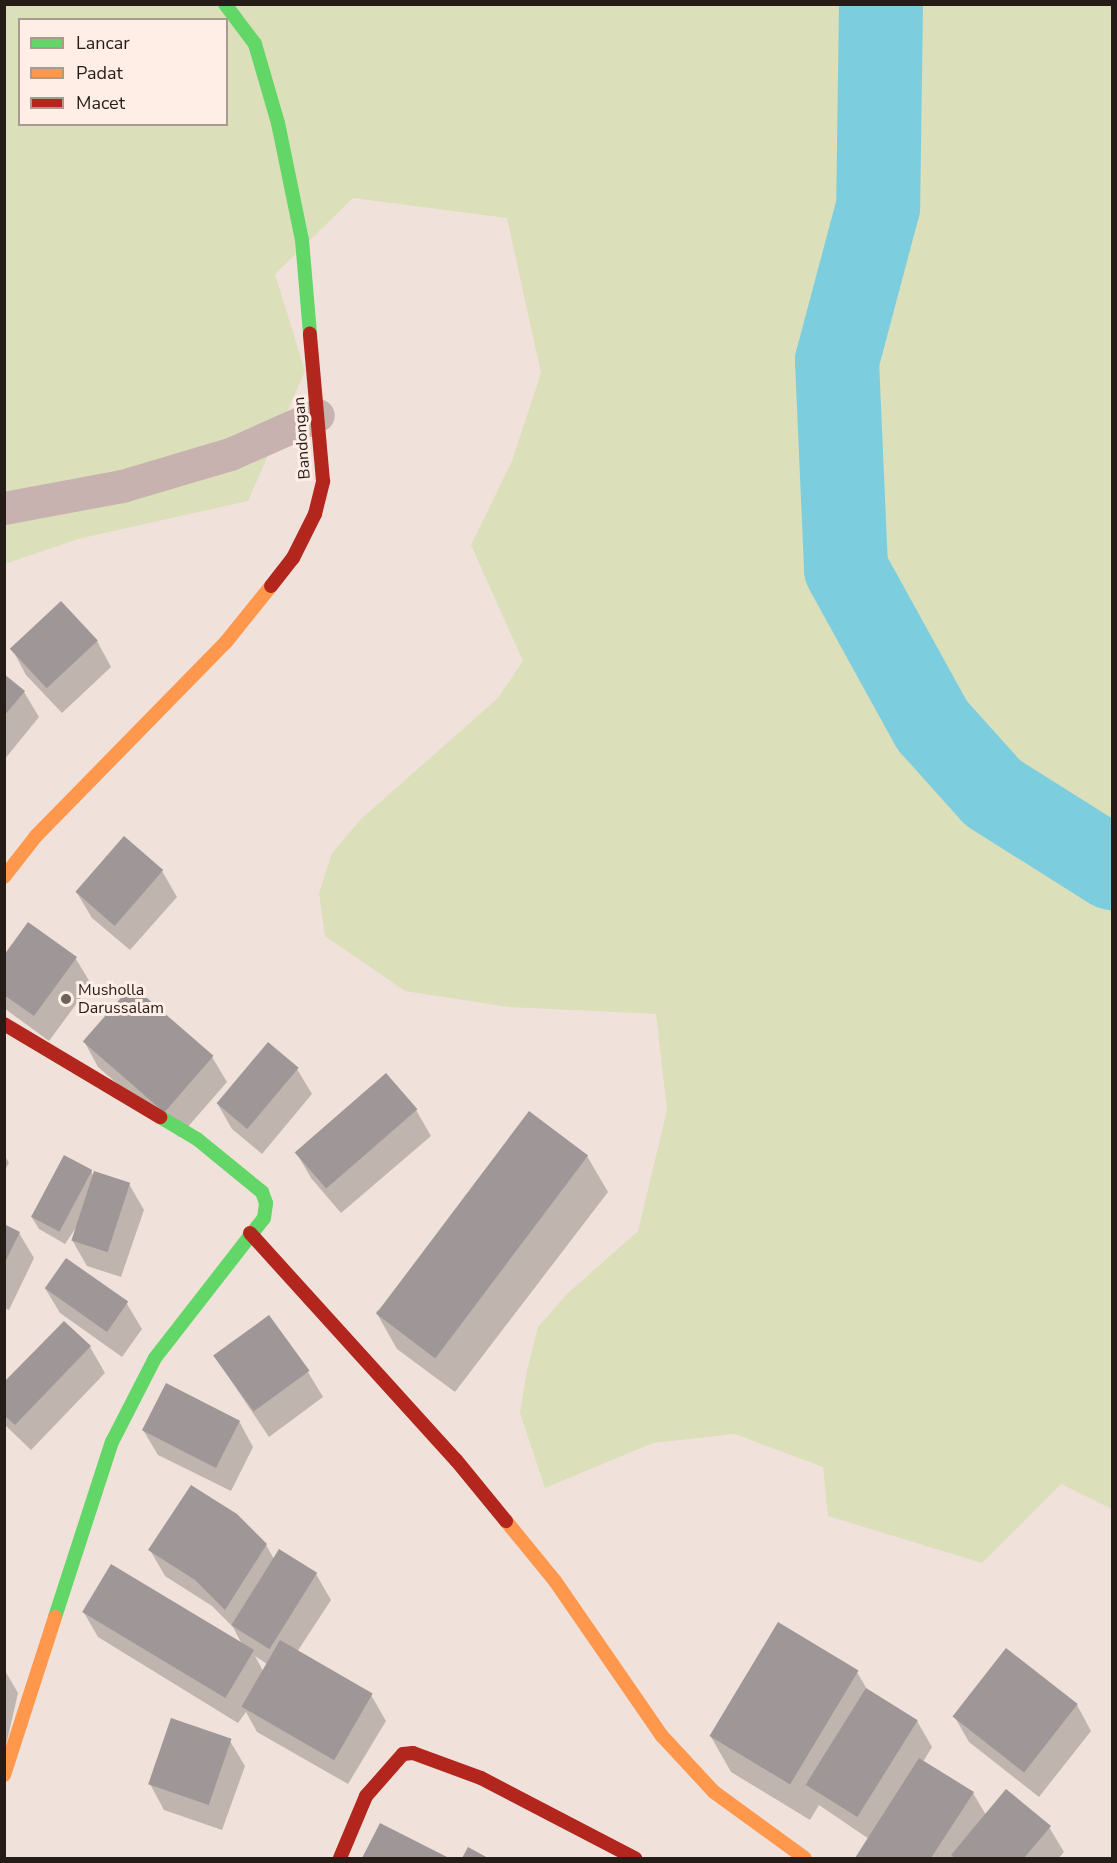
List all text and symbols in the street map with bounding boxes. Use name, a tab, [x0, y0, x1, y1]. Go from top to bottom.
legend	[18, 18, 228, 126]
text: Lancar	[76, 31, 130, 55]
text: Padat	[76, 61, 123, 85]
text: Macet	[76, 91, 125, 115]
street label: Bandongan	[290, 396, 314, 480]
place label: Musholla Darussalam	[78, 980, 164, 1018]
marker: Musholla Darussalam	[59, 992, 73, 1006]

